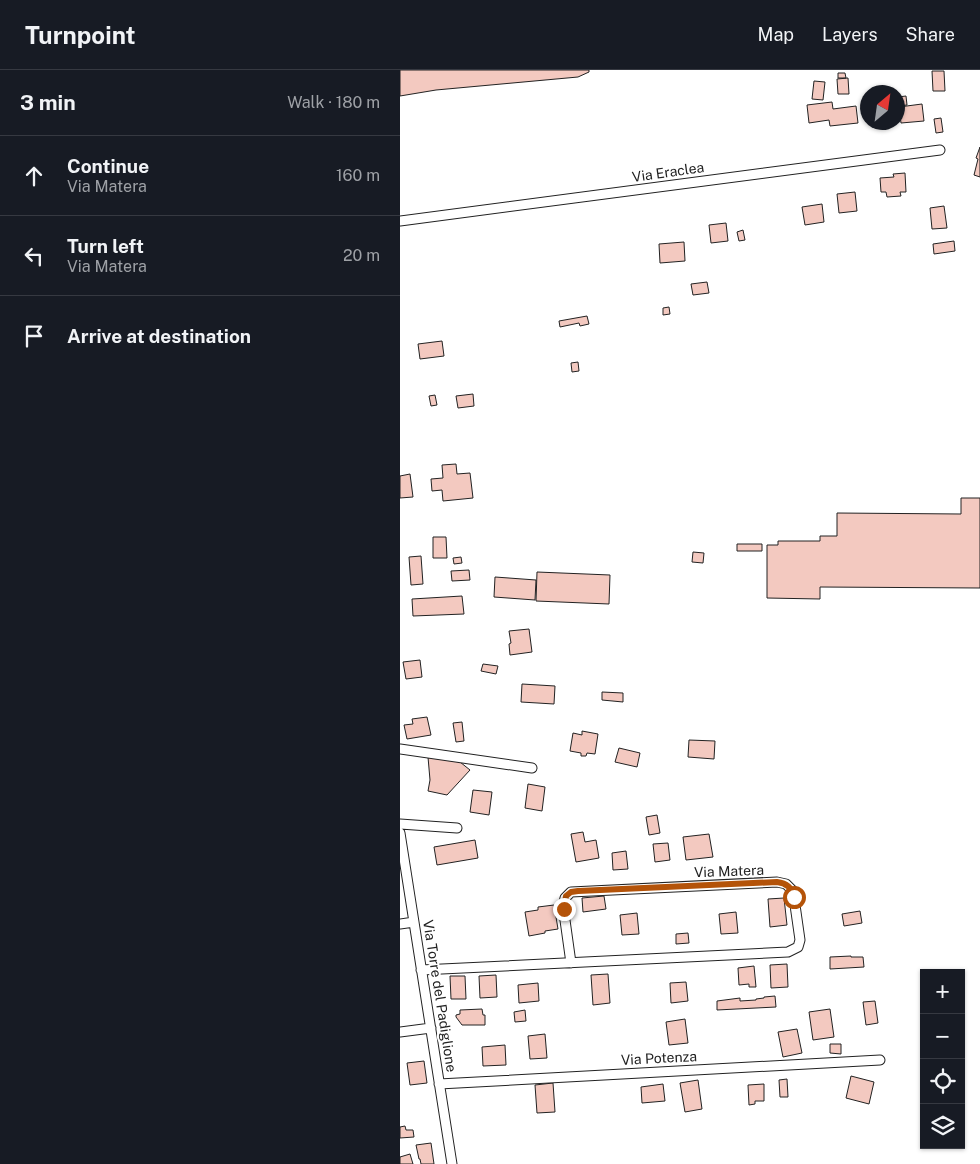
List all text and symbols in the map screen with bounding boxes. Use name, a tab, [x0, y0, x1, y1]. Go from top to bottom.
text: Turnpoint	[25, 21, 135, 49]
text: Map	[758, 24, 794, 45]
text: Layers	[822, 24, 878, 45]
text: Share	[906, 24, 955, 45]
north arrow	[860, 85, 905, 130]
text: 3 min	[20, 90, 76, 115]
text: Walk · 180 m	[287, 93, 380, 112]
text: Continue	[67, 155, 149, 177]
street label: Via Eraclea	[631, 159, 705, 185]
icon: ahead	[20, 162, 48, 190]
text: 160 m	[336, 166, 380, 185]
text: Via Matera	[67, 177, 147, 196]
text: Turn left	[67, 235, 144, 257]
icon: left	[20, 242, 48, 270]
text: 20 m	[343, 246, 380, 265]
text: Via Matera	[67, 257, 147, 276]
icon: arrive	[20, 322, 48, 350]
text: Arrive at destination	[67, 325, 251, 347]
street label: Via Matera	[694, 862, 764, 880]
route start	[783, 886, 806, 909]
route end	[553, 898, 576, 921]
street label: Via Torre del Padiglione	[420, 919, 460, 1073]
map controls	[920, 969, 965, 1149]
button: +	[920, 969, 965, 1014]
button: −	[920, 1014, 965, 1059]
street label: Via Potenza	[621, 1048, 697, 1068]
button: locate	[920, 1059, 965, 1104]
button: layers	[920, 1104, 965, 1149]

